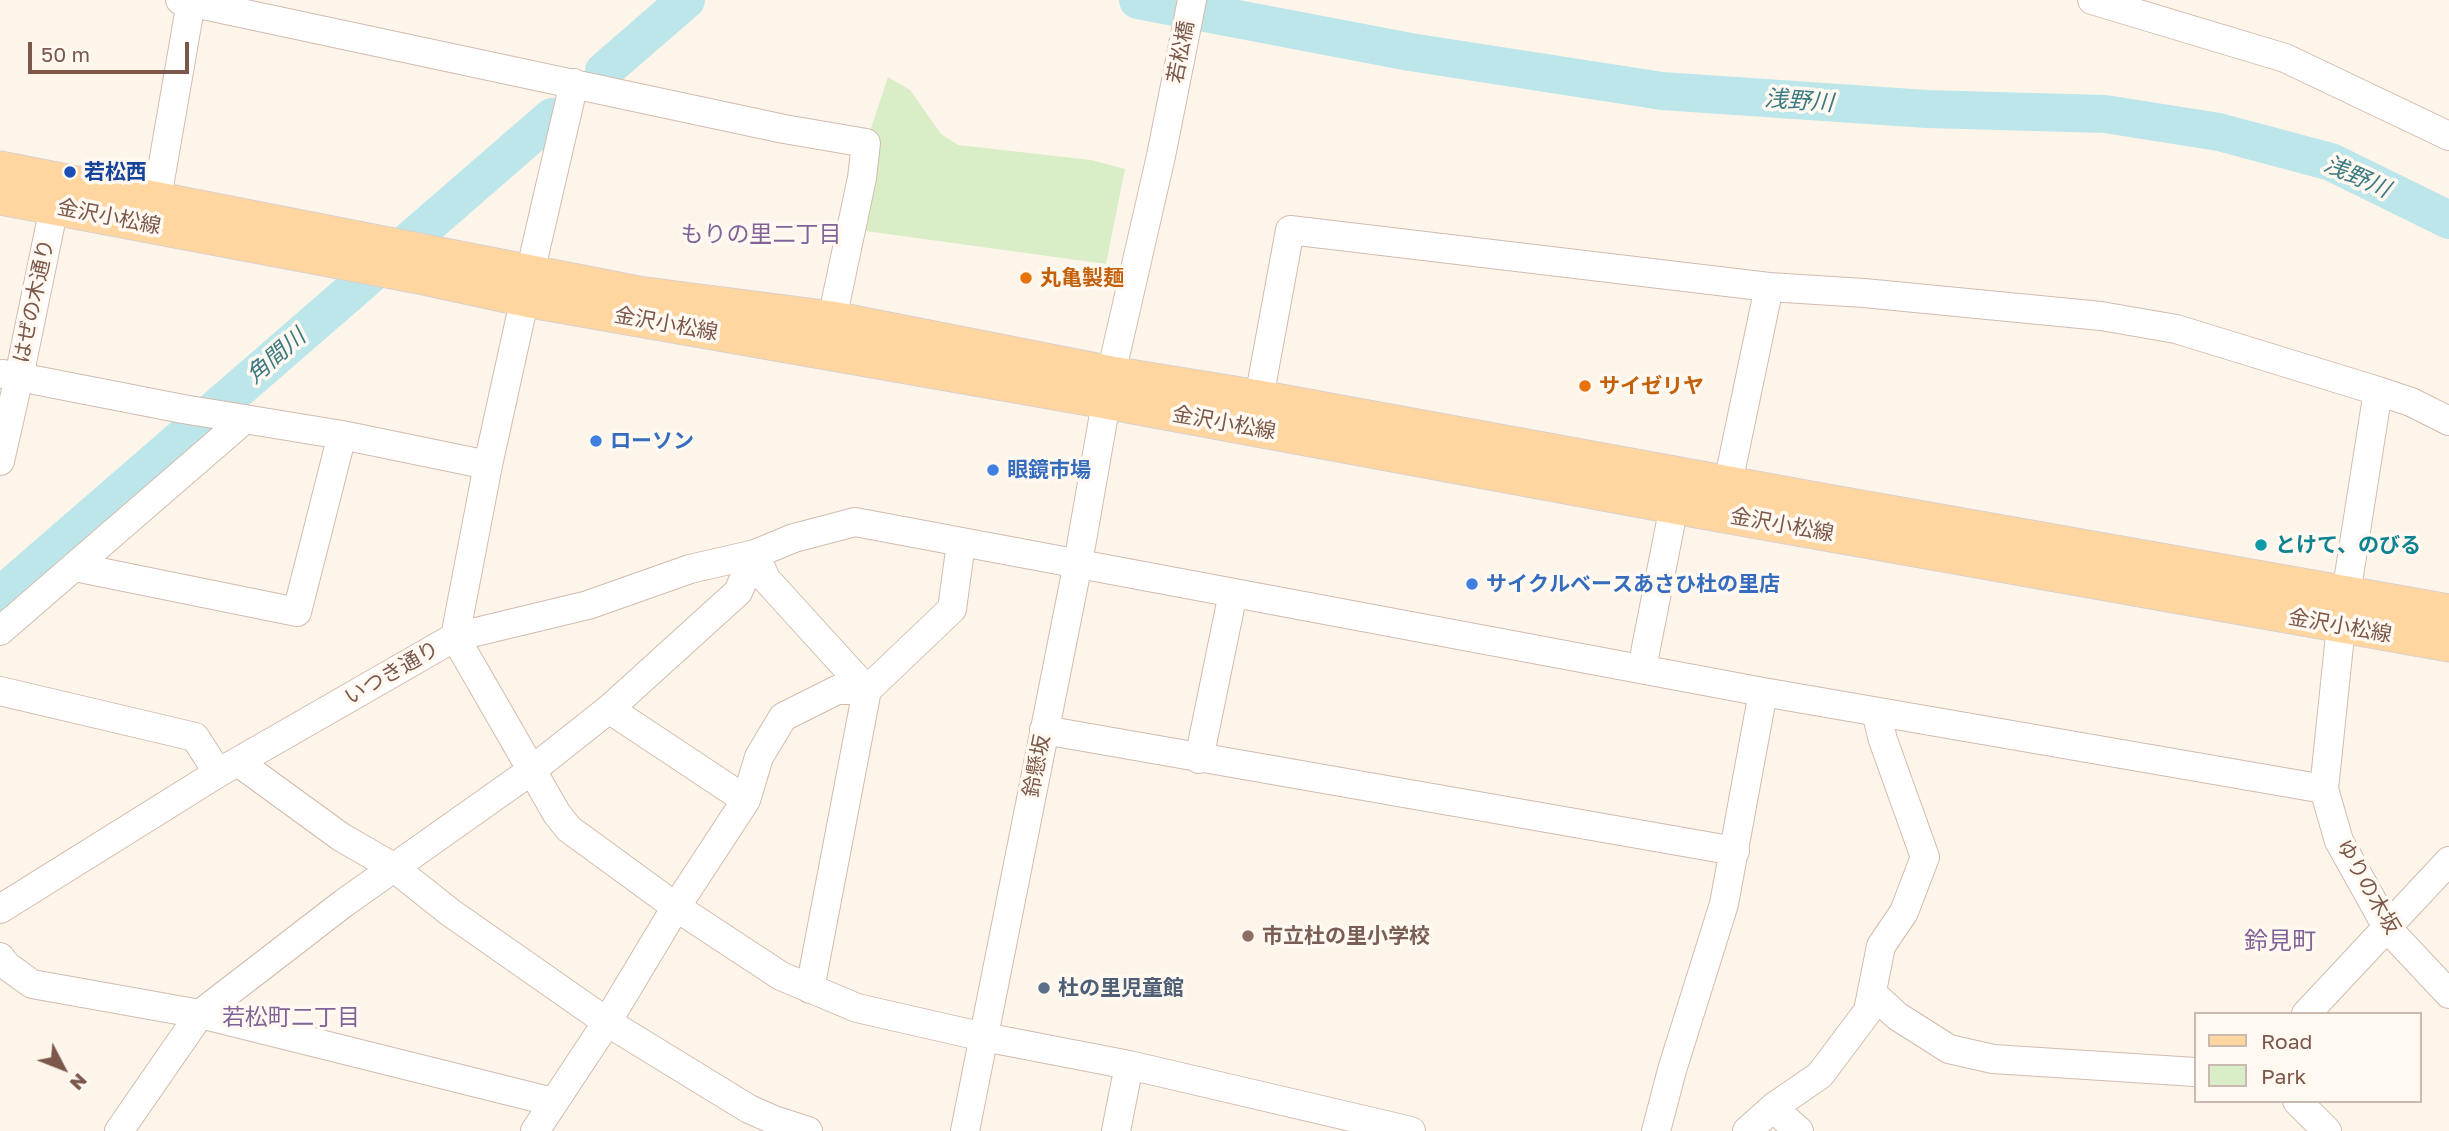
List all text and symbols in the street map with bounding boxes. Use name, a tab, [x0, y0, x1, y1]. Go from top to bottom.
street label: 若松橋	[1163, 19, 1199, 85]
scale bar	[32, 28, 192, 72]
text: 50 m	[41, 41, 90, 67]
water label: 浅野川	[1764, 85, 1834, 117]
water label: 浅野川	[2320, 150, 2394, 204]
place label: 若松西	[84, 159, 147, 185]
marker: 若松西	[62, 164, 78, 180]
street label: 金沢小松線	[55, 195, 163, 239]
district label: もりの里二丁目	[681, 221, 841, 249]
street label: はぜの木通り	[9, 237, 59, 365]
place label: 丸亀製麺	[1040, 265, 1124, 291]
marker: 丸亀製麺	[1018, 270, 1034, 286]
street label: 金沢小松線	[612, 302, 720, 346]
water label: 角間川	[241, 323, 311, 389]
place label: サイゼリヤ	[1599, 373, 1704, 399]
marker: サイゼリヤ	[1577, 378, 1593, 394]
street label: 金沢小松線	[1170, 401, 1278, 445]
place label: ローソン	[610, 428, 694, 454]
marker: ローソン	[588, 433, 604, 449]
place label: 眼鏡市場	[1007, 457, 1091, 483]
marker: 眼鏡市場	[985, 462, 1001, 478]
street label: 金沢小松線	[1728, 503, 1836, 547]
place label: とけて、のびる	[2275, 532, 2421, 558]
marker: とけて、のびる	[2253, 537, 2269, 553]
place label: サイクルベースあさひ杜の里店	[1486, 571, 1780, 597]
marker: サイクルベースあさひ杜の里店	[1464, 576, 1480, 592]
street label: 金沢小松線	[2286, 604, 2394, 648]
street label: いつき通り	[340, 636, 444, 710]
street label: 鈴懸坂	[1019, 733, 1055, 799]
street label: ゆりの木坂	[2331, 835, 2405, 939]
place label: 市立杜の里小学校	[1262, 923, 1430, 949]
district label: 鈴見町	[2244, 927, 2316, 955]
marker: 市立杜の里小学校	[1240, 928, 1256, 944]
place label: 杜の里児童館	[1058, 975, 1184, 1001]
marker: 杜の里児童館	[1036, 980, 1052, 996]
district label: 若松町二丁目	[222, 1004, 360, 1032]
legend	[2194, 1012, 2421, 1103]
text: Road	[2261, 1028, 2312, 1054]
north arrow	[28, 1033, 98, 1103]
text: Park	[2261, 1063, 2306, 1089]
text: N	[66, 1069, 92, 1095]

